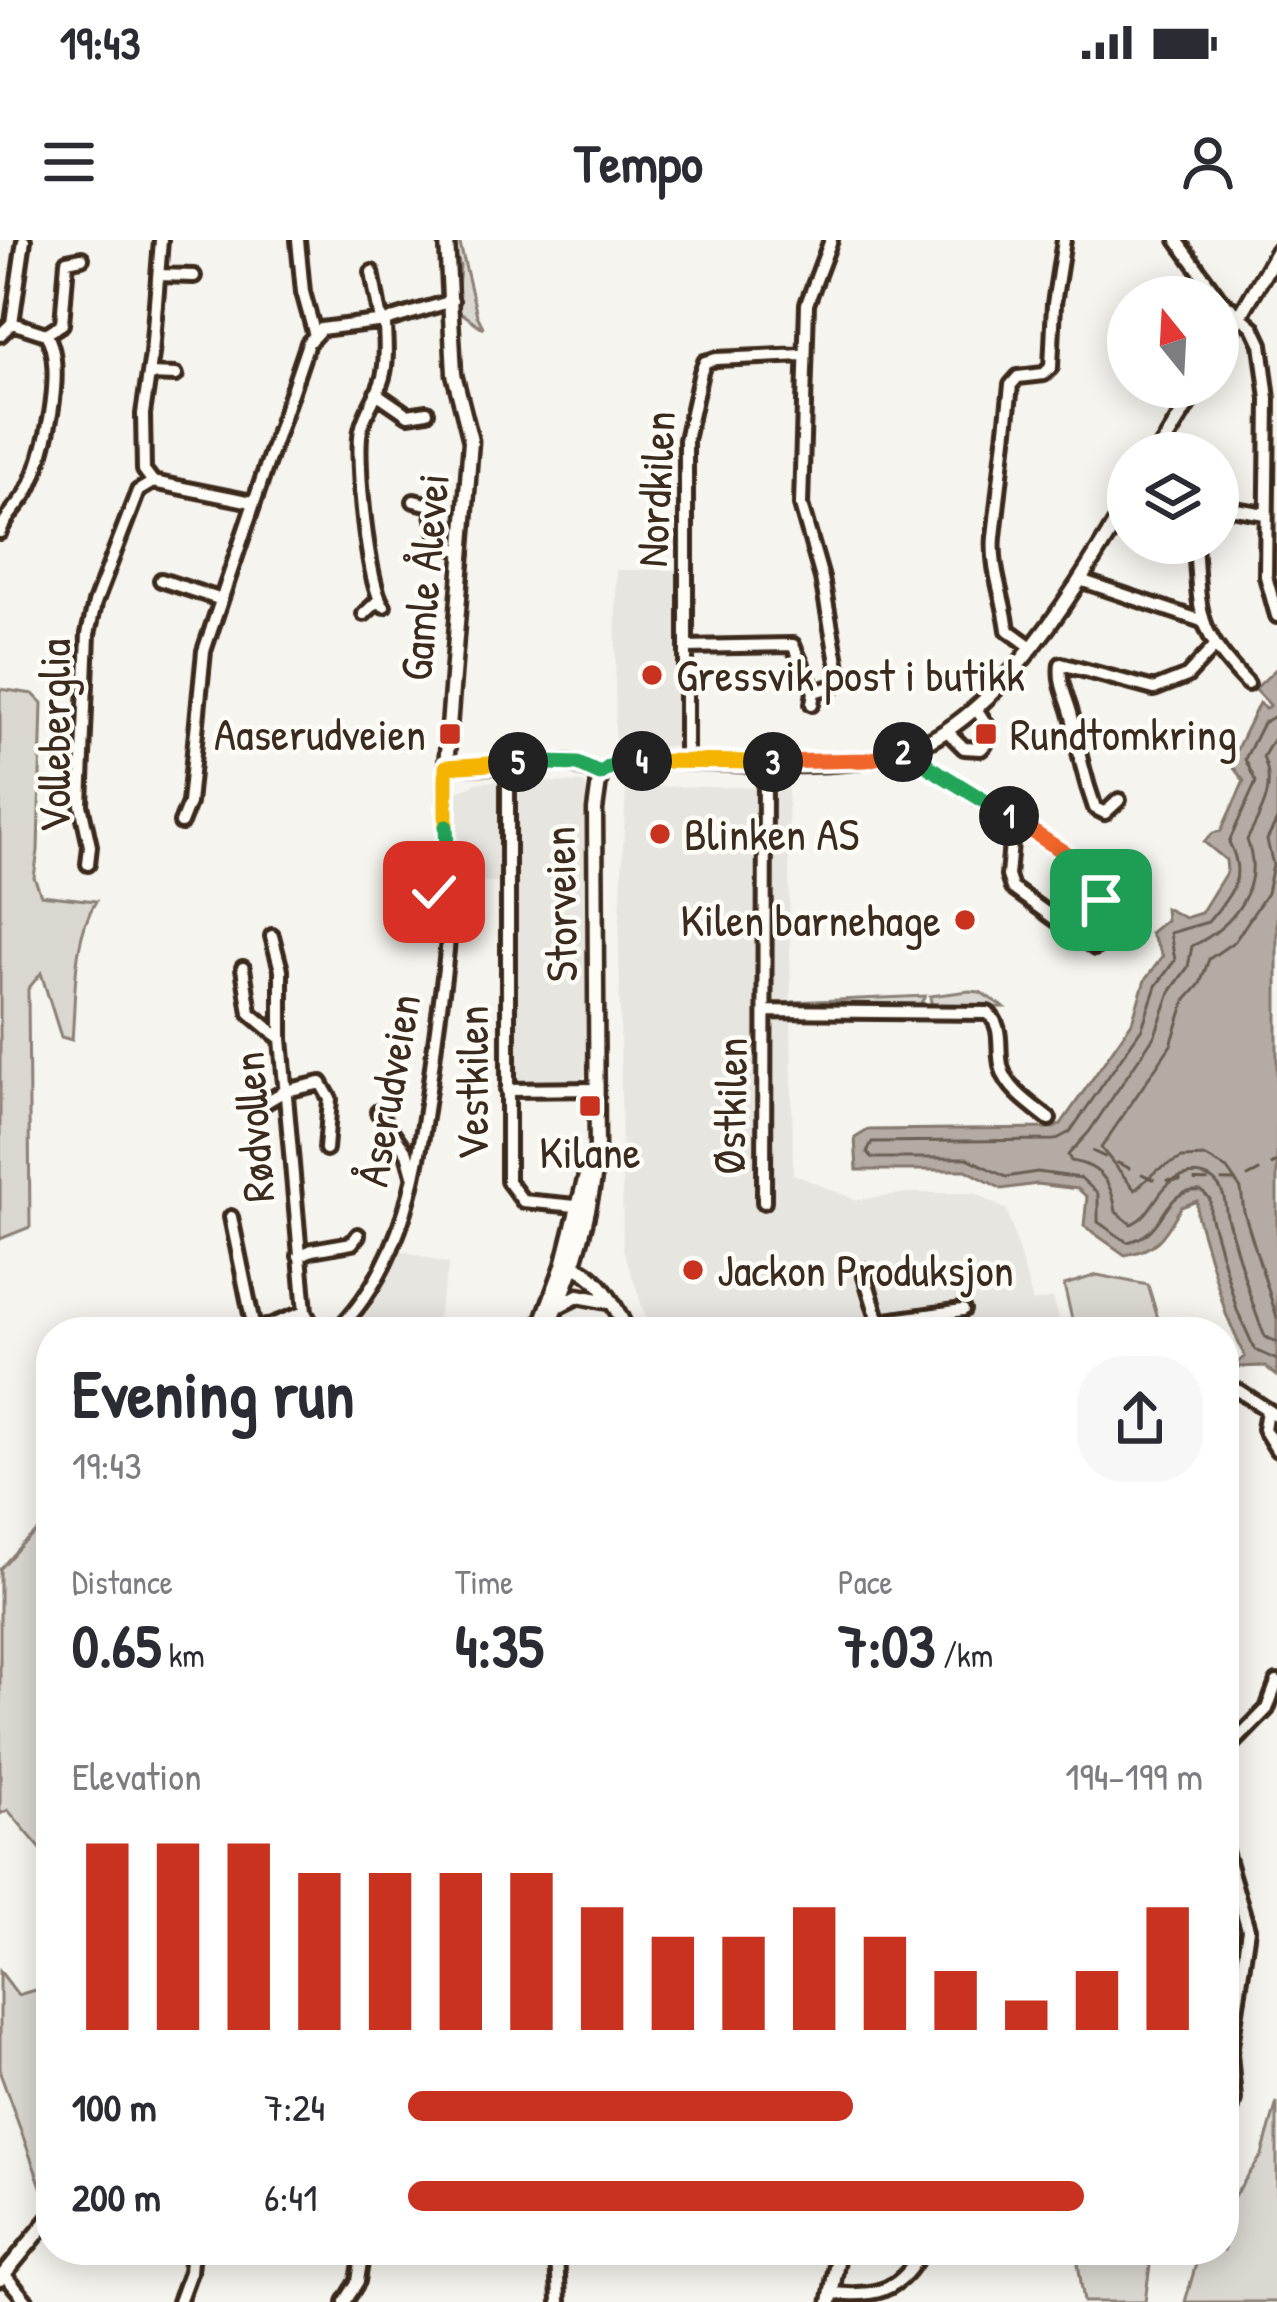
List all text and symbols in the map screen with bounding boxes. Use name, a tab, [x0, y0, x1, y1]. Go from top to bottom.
text: 19:43	[60, 12, 140, 73]
text: Tempo	[574, 126, 703, 199]
icon: menu	[36, 129, 102, 195]
icon: person	[1175, 129, 1241, 195]
north arrow	[1107, 276, 1239, 408]
map controls	[1107, 276, 1239, 564]
street label: Nordkilen	[620, 410, 689, 568]
button: layers	[1107, 432, 1239, 564]
street label: Gamle Ålevei	[384, 471, 463, 683]
street label: Volleberglia	[23, 639, 84, 833]
place label: Gressvik post i butikk	[676, 644, 1025, 705]
marker: Gressvik post i butikk	[639, 662, 665, 688]
place label: Aaserudveien	[214, 703, 426, 764]
place label: Rundtomkring	[1010, 703, 1237, 764]
marker: Aaserudveien	[437, 721, 463, 747]
marker: Rundtomkring	[973, 721, 999, 747]
pin: 2	[873, 722, 933, 782]
text: 2	[895, 730, 911, 774]
pin: 4	[612, 731, 672, 791]
pin: 5	[488, 732, 548, 792]
pin: 3	[743, 732, 803, 792]
text: 4	[636, 739, 648, 783]
text: 5	[511, 740, 525, 784]
text: 3	[766, 740, 780, 784]
pin: 1	[979, 786, 1039, 846]
text: 1	[1003, 794, 1015, 838]
place label: Blinken AS	[684, 803, 859, 864]
marker: Blinken AS	[647, 821, 673, 847]
street label: Storveien	[528, 826, 591, 982]
pin	[383, 841, 485, 943]
pin	[1050, 849, 1152, 951]
icon: check	[401, 859, 467, 925]
icon: arrive	[1068, 867, 1134, 933]
place label: Kilen barnehage	[681, 889, 941, 950]
marker: Kilen barnehage	[952, 907, 978, 933]
street label: Åserudveien	[341, 989, 434, 1191]
street label: Vestkilen	[441, 1006, 502, 1160]
street label: Østkilen	[698, 1037, 761, 1175]
street label: Rødvollen	[217, 1050, 288, 1204]
marker: Kilane	[577, 1093, 603, 1119]
place label: Kilane	[539, 1121, 641, 1182]
place label: Jackon Produksjon	[717, 1239, 1014, 1300]
marker: Jackon Produksjon	[680, 1257, 706, 1283]
text: Evening run	[72, 1348, 354, 1438]
button: share	[1077, 1356, 1203, 1482]
text: 19:43	[72, 1438, 142, 1491]
text: Distance	[72, 1560, 173, 1604]
text: Time	[455, 1560, 513, 1604]
text: Pace	[838, 1560, 893, 1604]
text: 0.65	[72, 1604, 161, 1686]
text: 4:35	[455, 1604, 544, 1686]
text: 7:03	[838, 1604, 935, 1686]
text: km	[161, 1633, 205, 1677]
text: /km	[935, 1633, 993, 1677]
text: Elevation	[72, 1749, 202, 1802]
text: 194–199 m	[1065, 1749, 1203, 1802]
text: 100 m	[72, 2080, 157, 2133]
text: 7:24	[264, 2080, 325, 2133]
text: 200 m	[72, 2170, 161, 2223]
text: 6:41	[264, 2170, 317, 2223]

